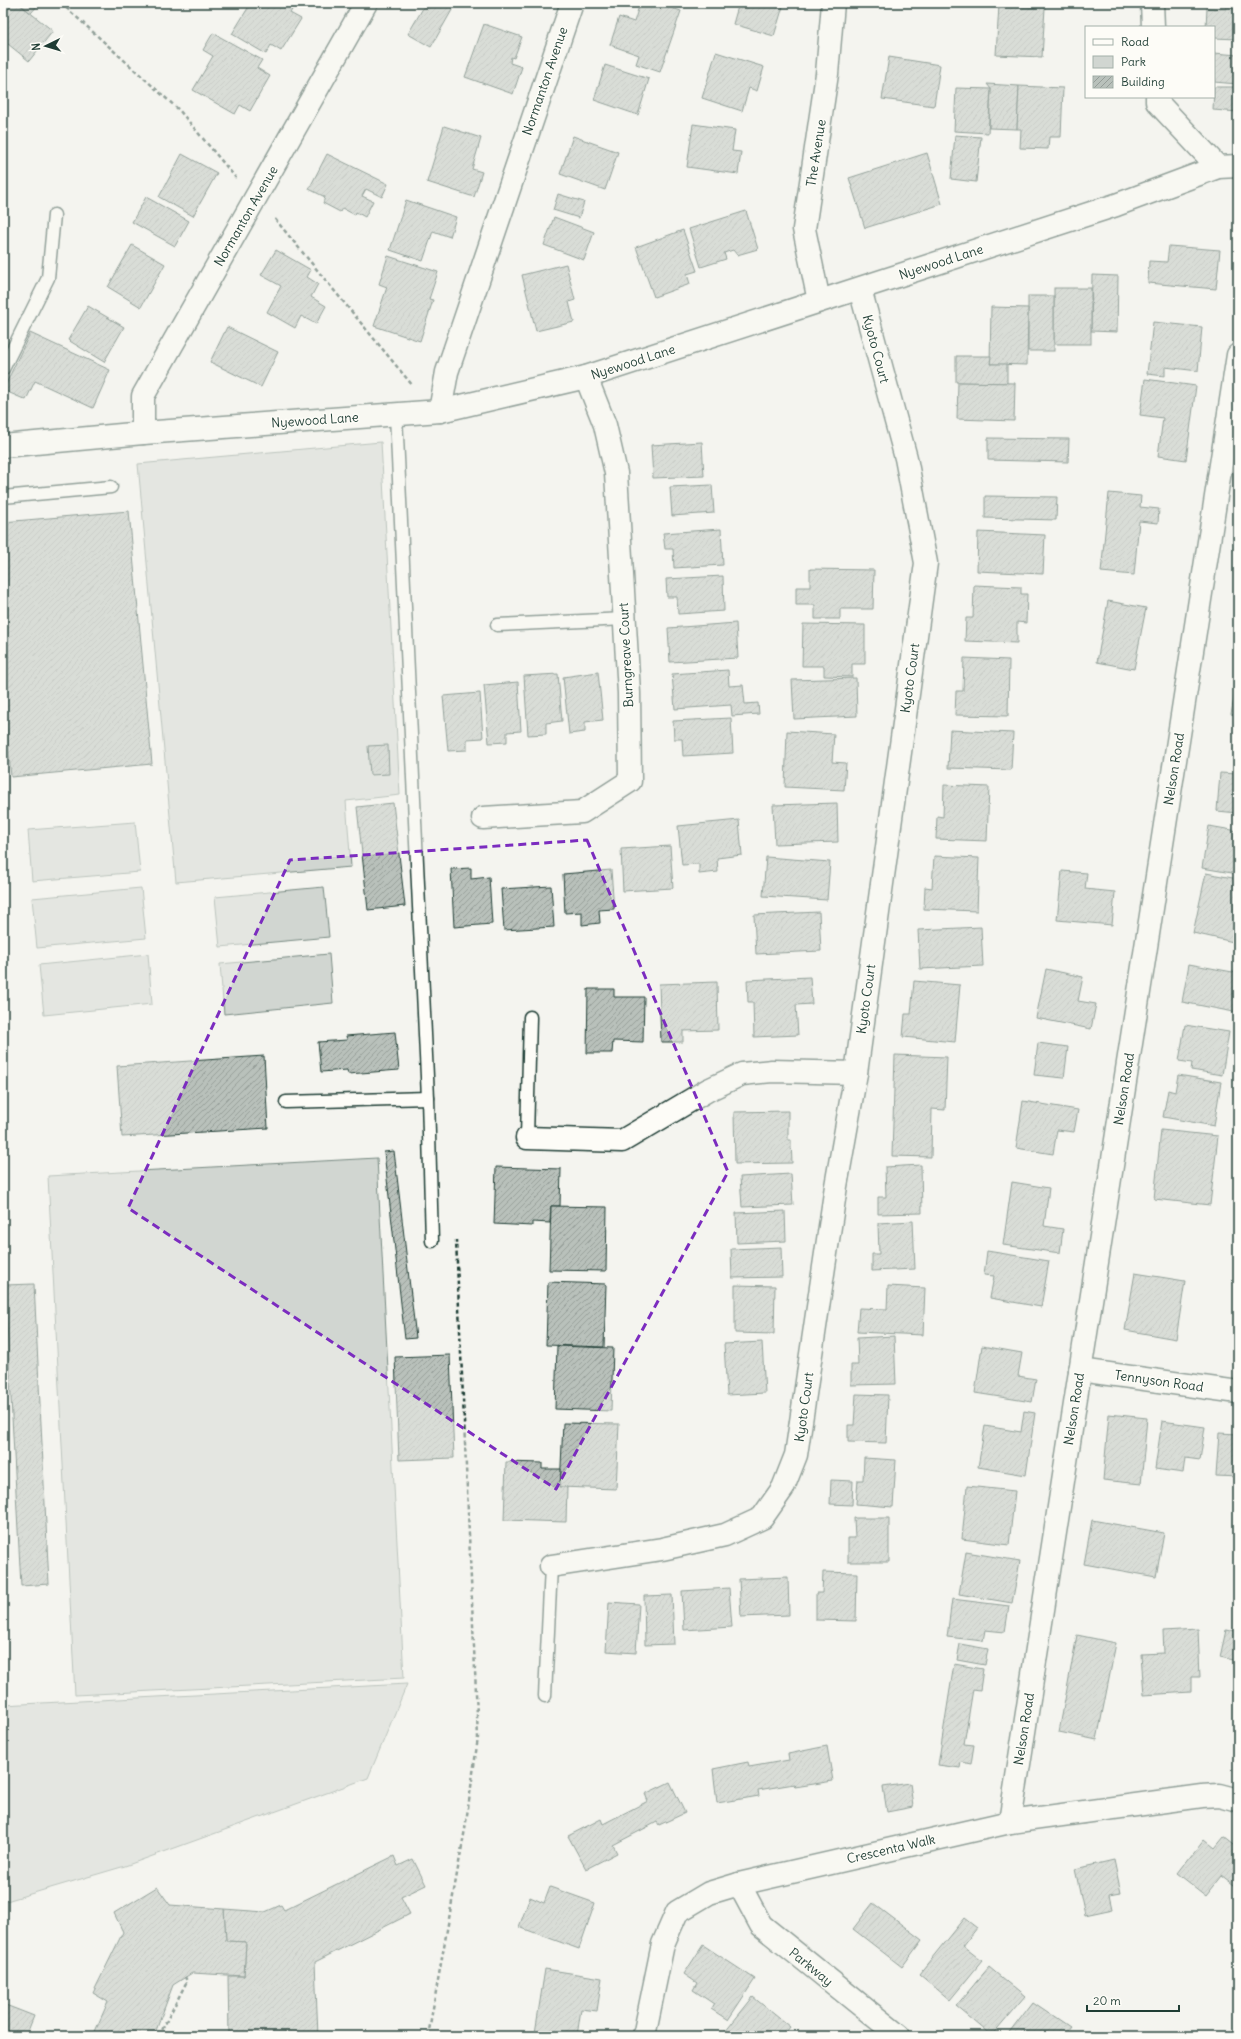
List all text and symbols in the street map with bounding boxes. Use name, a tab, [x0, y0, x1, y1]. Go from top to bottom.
street label: Normanton Avenue	[518, 25, 572, 137]
north arrow	[26, 26, 66, 66]
legend	[1085, 26, 1215, 98]
text: Road	[1121, 34, 1149, 49]
text: N	[29, 42, 43, 51]
text: Park	[1121, 54, 1146, 69]
text: Building	[1121, 74, 1165, 89]
street label: The Avenue	[802, 118, 830, 188]
street label: Normanton Avenue	[210, 163, 282, 269]
street label: Nyewood Lane	[897, 240, 985, 284]
street label: Kyoto Court	[859, 313, 893, 386]
street label: Nyewood Lane	[589, 340, 677, 384]
street label: Nyewood Lane	[271, 408, 359, 432]
street label: Burngreave Court	[615, 602, 637, 708]
street label: Kyoto Court	[897, 641, 923, 714]
street label: Nelson Road	[1160, 731, 1188, 806]
street label: Kyoto Court	[853, 962, 879, 1035]
street label: Nelson Road	[1110, 1051, 1138, 1126]
street label: Tennyson Road	[1113, 1366, 1205, 1396]
street label: Kyoto Court	[791, 1370, 817, 1443]
street label: Nelson Road	[1060, 1371, 1088, 1446]
street label: Nelson Road	[1010, 1691, 1038, 1766]
street label: Crescenta Walk	[845, 1830, 937, 1867]
street label: Parkway	[786, 1944, 836, 1990]
scale bar	[1087, 1987, 1179, 2013]
text: 20 m	[1093, 1993, 1121, 2008]

